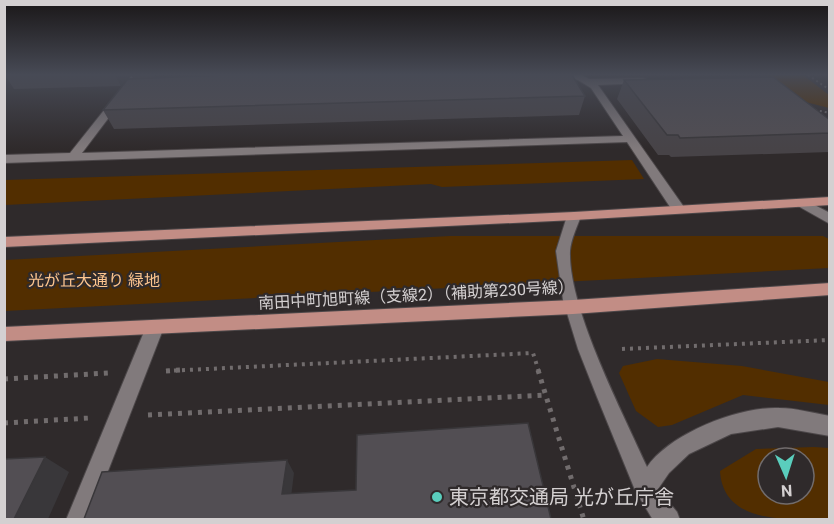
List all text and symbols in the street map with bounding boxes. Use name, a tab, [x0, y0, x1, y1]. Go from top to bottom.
park label: 光が丘大通り 緑地	[28, 271, 160, 290]
street label: 南田中町旭町線（支線2）（補助第230号線）	[258, 277, 574, 313]
north arrow	[756, 446, 816, 506]
text: N	[781, 481, 793, 500]
place label: 東京都交通局 光が丘庁舎	[449, 485, 674, 509]
marker: 東京都交通局 光が丘庁舎	[430, 490, 444, 504]

